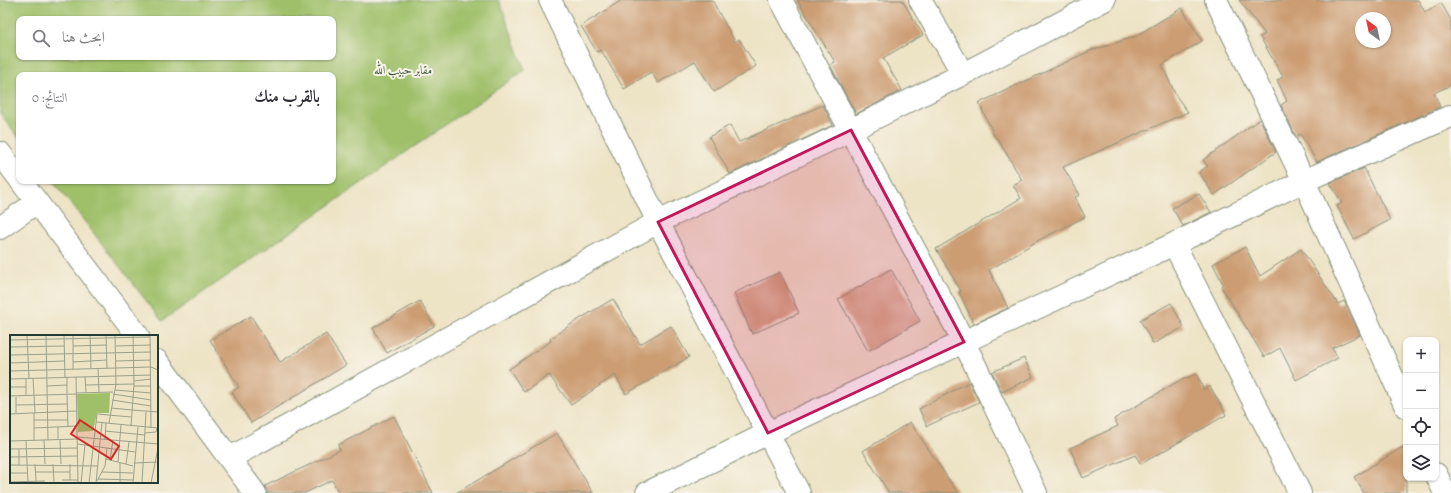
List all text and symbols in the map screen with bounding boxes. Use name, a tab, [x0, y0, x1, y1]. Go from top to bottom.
north arrow	[1355, 12, 1391, 48]
search box	[16, 16, 336, 60]
icon: search	[30, 27, 52, 49]
text: ابحث هنا	[62, 27, 105, 47]
park label: مقابر حبيب الله	[374, 60, 432, 78]
text: بالقرب منك	[254, 85, 320, 108]
text: النتائج: 0	[32, 89, 67, 106]
inset map	[10, 335, 158, 483]
map controls	[1403, 337, 1439, 481]
button: +	[1403, 337, 1439, 373]
button: −	[1403, 373, 1439, 409]
button: locate	[1403, 409, 1439, 445]
button: layers	[1403, 445, 1439, 481]

